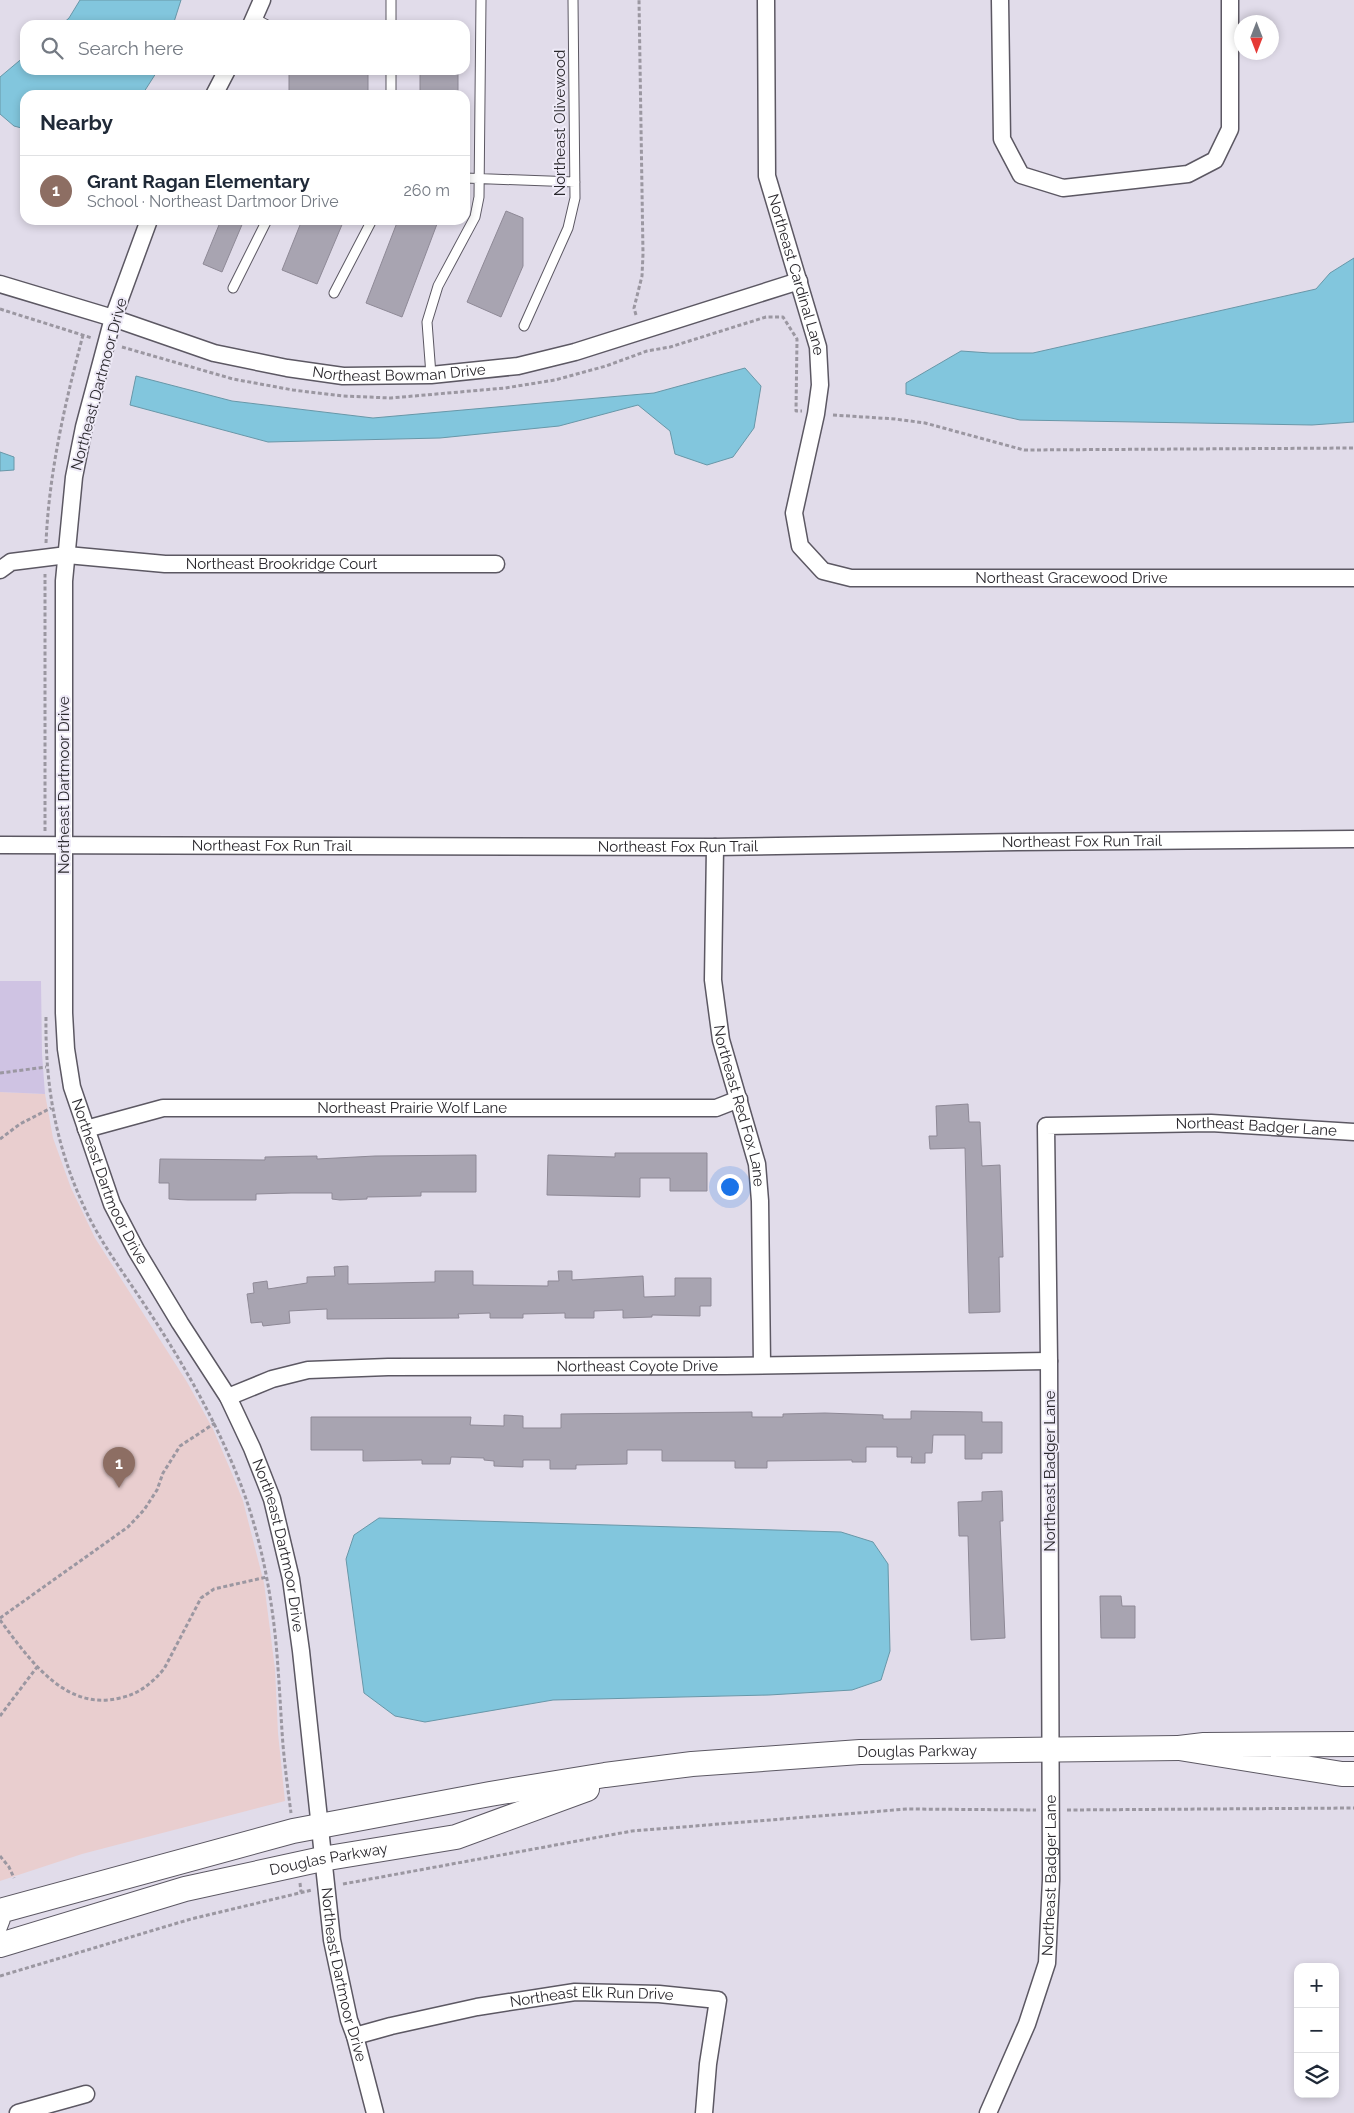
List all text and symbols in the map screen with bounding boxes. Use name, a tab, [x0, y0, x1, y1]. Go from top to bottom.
north arrow	[1234, 15, 1279, 60]
search box	[20, 20, 470, 75]
icon: search	[38, 34, 66, 62]
text: Search here	[78, 37, 184, 59]
street label: Northeast Olivewood	[551, 50, 569, 196]
text: Nearby	[40, 110, 113, 135]
text: Grant Ragan Elementary	[87, 170, 310, 192]
text: 1	[52, 181, 60, 200]
text: 260 m	[403, 181, 450, 200]
text: School · Northeast Dartmoor Drive	[87, 192, 339, 211]
street label: Northeast Cardinal Lane	[764, 192, 827, 356]
street label: Northeast Dartmoor Drive	[67, 296, 131, 472]
street label: Northeast Bowman Drive	[311, 360, 487, 385]
street label: Northeast Brookridge Court	[186, 555, 377, 573]
street label: Northeast Gracewood Drive	[975, 569, 1168, 587]
street label: Northeast Dartmoor Drive	[55, 696, 73, 874]
street label: Northeast Fox Run Trail	[1002, 832, 1163, 851]
street label: Northeast Fox Run Trail	[192, 837, 353, 855]
street label: Northeast Fox Run Trail	[598, 837, 759, 856]
street label: Northeast Red Fox Lane	[710, 1024, 768, 1188]
street label: Northeast Dartmoor Drive	[68, 1096, 152, 1268]
street label: Northeast Prairie Wolf Lane	[317, 1099, 507, 1117]
street label: Northeast Badger Lane	[1176, 1114, 1338, 1140]
your location	[717, 1174, 743, 1200]
street label: Northeast Coyote Drive	[556, 1357, 718, 1375]
street label: Northeast Badger Lane	[1041, 1390, 1059, 1552]
pin: 1	[103, 1447, 135, 1488]
street label: Northeast Dartmoor Drive	[248, 1456, 307, 1633]
street label: Douglas Parkway	[857, 1742, 977, 1761]
street label: Northeast Badger Lane	[1038, 1795, 1060, 1957]
street label: Douglas Parkway	[268, 1839, 389, 1879]
street label: Northeast Dartmoor Drive	[317, 1886, 370, 2064]
map controls	[1294, 1963, 1339, 2098]
button: +	[1294, 1963, 1339, 2008]
street label: Northeast Elk Run Drive	[509, 1983, 675, 2011]
button: −	[1294, 2008, 1339, 2053]
button: layers	[1294, 2053, 1339, 2098]

